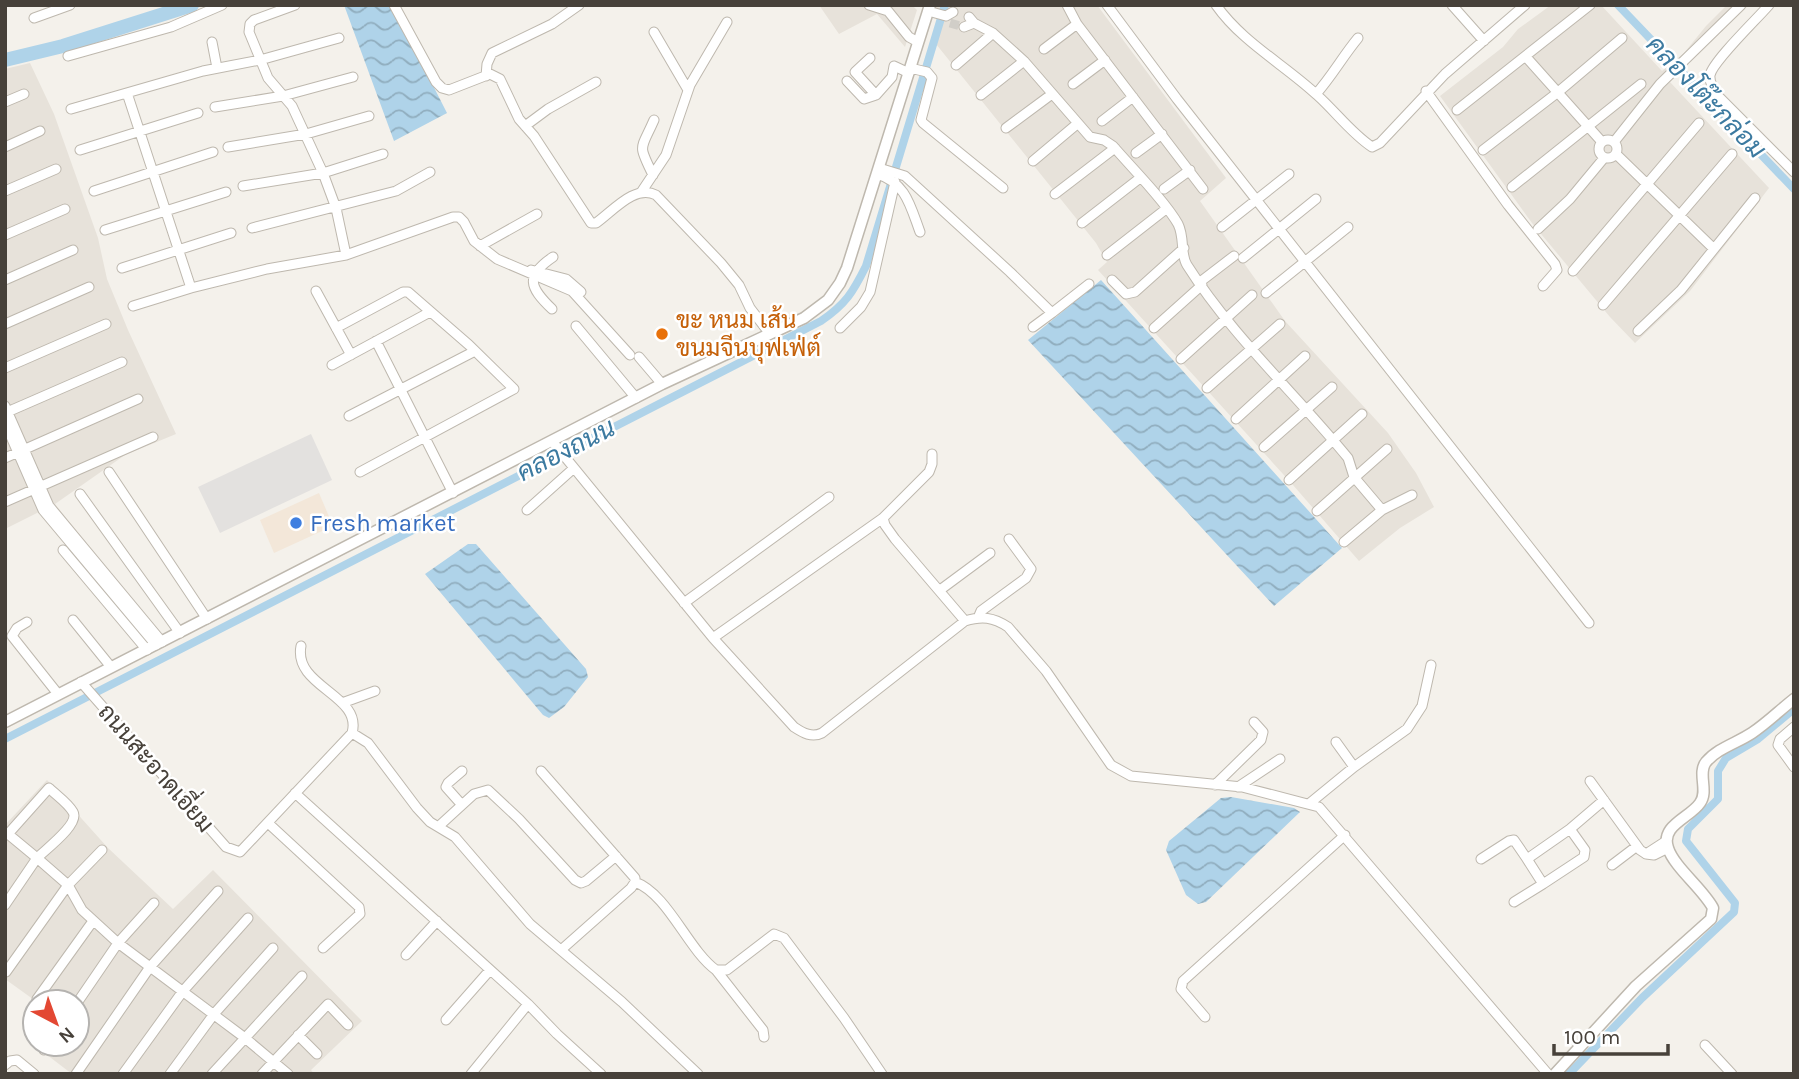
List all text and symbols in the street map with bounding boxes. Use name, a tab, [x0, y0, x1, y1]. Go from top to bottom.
water label: คลองโต๊ะกล่อม	[1640, 28, 1773, 165]
place label: ขะ หนม เส้น ขนมจีนบุฟเฟ่ต์	[676, 305, 821, 364]
marker: ขะ หนม เส้น ขนมจีนบุฟเฟ่ต์	[654, 326, 670, 342]
water label: คลองถนน	[512, 412, 621, 488]
place label: Fresh market	[310, 509, 456, 537]
marker: Fresh market	[288, 515, 304, 531]
street label: ถนนสะอาดเอี่ยม	[93, 693, 225, 838]
north arrow	[21, 988, 91, 1058]
scale bar	[1554, 1012, 1668, 1056]
text: N	[54, 1022, 79, 1048]
text: 100 m	[1564, 1025, 1621, 1049]

